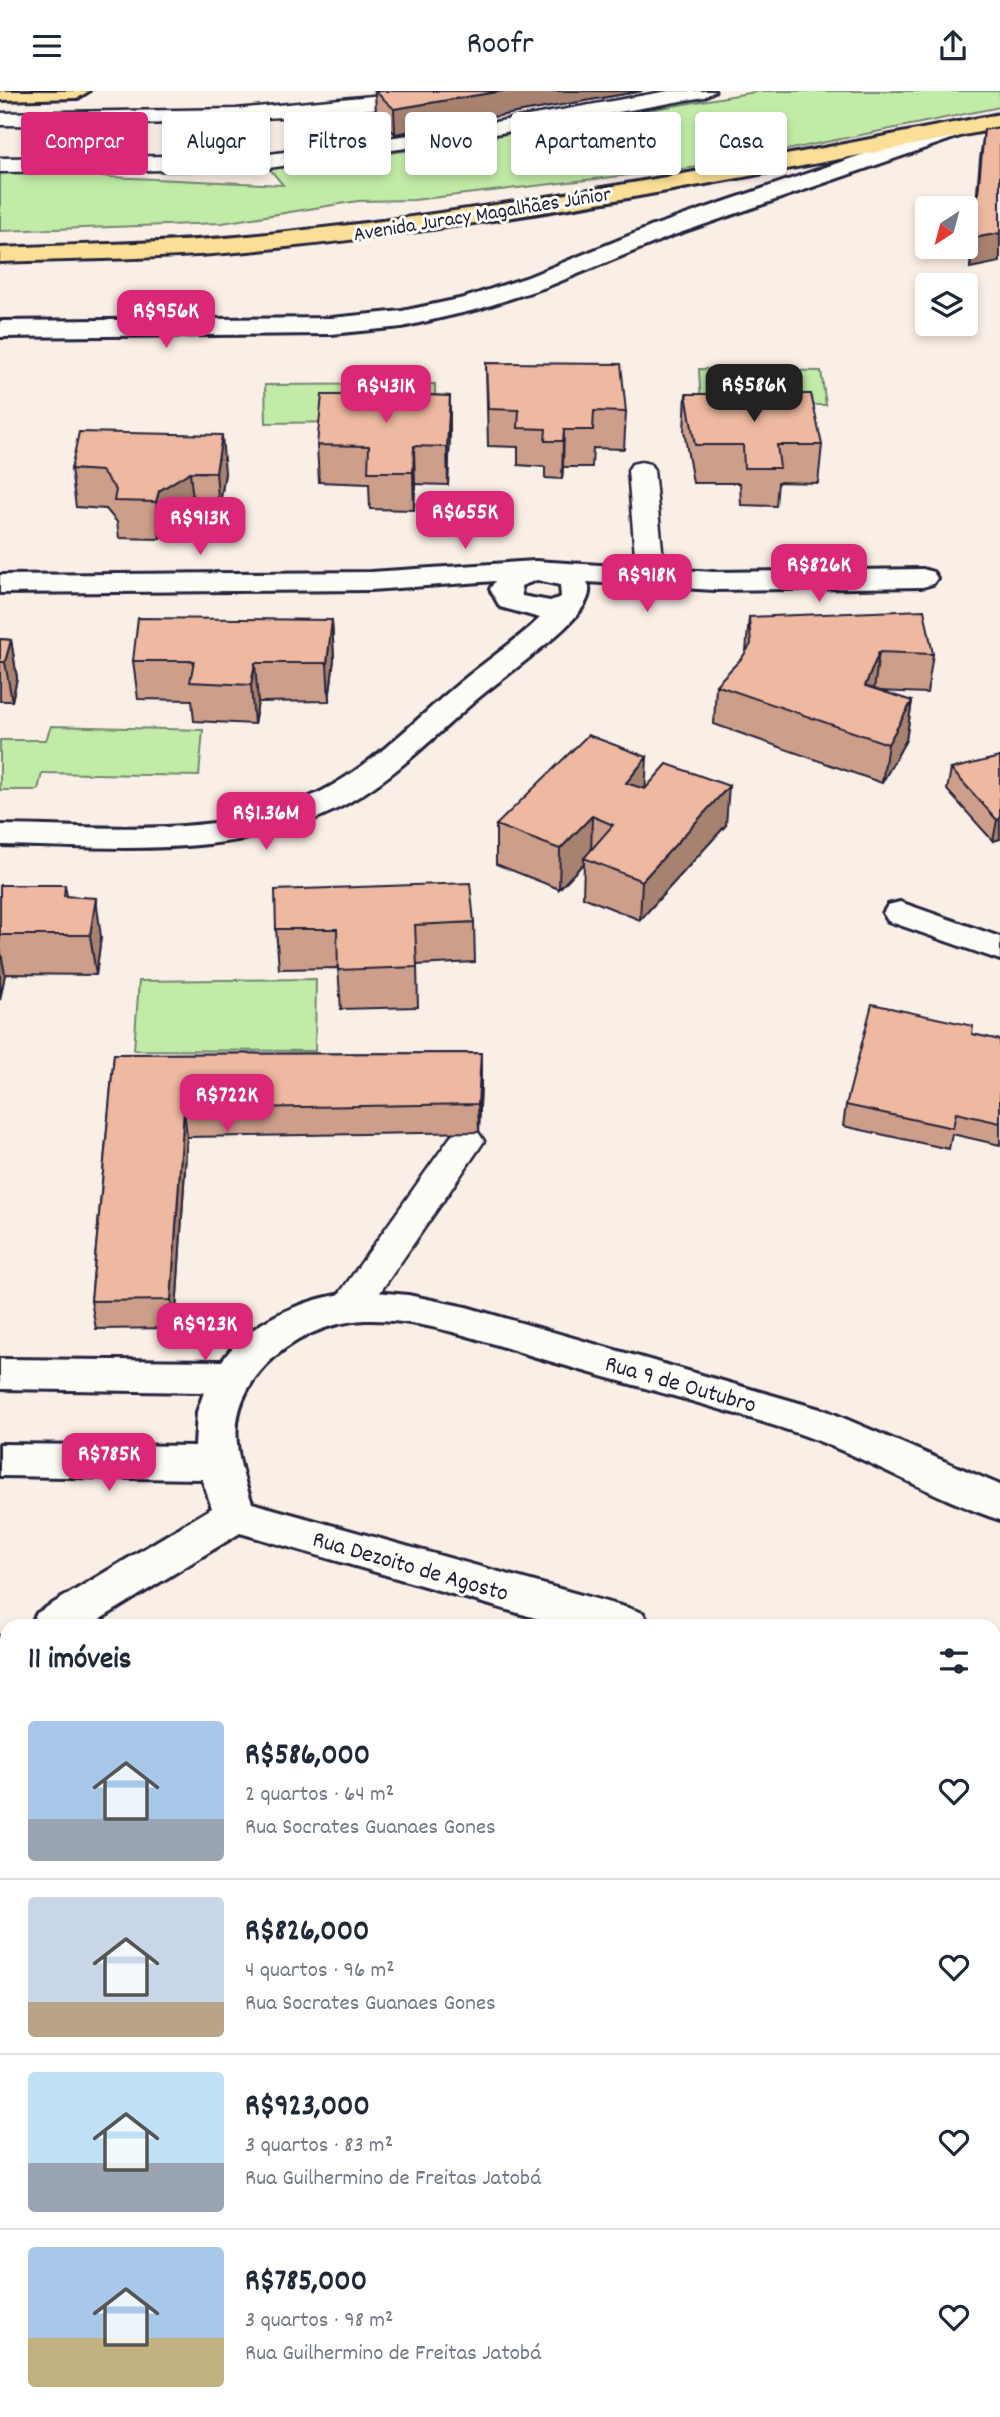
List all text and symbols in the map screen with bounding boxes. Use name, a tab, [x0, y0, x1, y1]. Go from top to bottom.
text: Roofr	[466, 23, 534, 69]
icon: menu	[28, 27, 66, 65]
icon: share	[934, 27, 972, 65]
chip: Comprar	[21, 112, 148, 175]
chip: Alugar	[162, 112, 270, 175]
chip: Filtros	[284, 112, 391, 175]
chip: Novo	[405, 112, 497, 175]
chip: Apartamento	[511, 112, 681, 175]
chip: Casa	[695, 112, 787, 175]
street label: Avenida Juracy Magalhães Júnior	[352, 181, 614, 251]
north arrow	[915, 196, 978, 259]
map controls	[915, 196, 978, 336]
button: layers	[915, 273, 978, 336]
pin: R$956K	[109, 291, 223, 350]
text: R$956K	[133, 296, 199, 329]
pin: R$431K	[329, 365, 443, 425]
pin: R$586K	[697, 365, 811, 424]
text: R$586K	[722, 370, 786, 403]
text: R$431K	[357, 371, 415, 404]
pin: R$655K	[408, 491, 522, 551]
pin: R$913K	[143, 497, 257, 557]
text: R$655K	[432, 497, 498, 530]
text: R$913K	[170, 503, 230, 536]
pin: R$826K	[762, 545, 876, 604]
text: R$826K	[787, 550, 851, 583]
pin: R$918K	[590, 554, 704, 614]
text: R$918K	[618, 560, 676, 593]
pin: R$1.36M	[201, 793, 331, 852]
text: R$1.36M	[233, 798, 299, 831]
pin: R$722K	[170, 1075, 284, 1134]
text: R$722K	[196, 1080, 258, 1113]
pin: R$923K	[148, 1303, 262, 1363]
text: R$923K	[173, 1309, 237, 1342]
street label: Rua 9 de Outubro	[601, 1348, 760, 1424]
pin: R$785K	[52, 1433, 166, 1493]
text: R$785K	[78, 1439, 140, 1472]
street label: Rua Dezoito de Agosto	[308, 1524, 512, 1612]
text: 11 imóveis	[28, 1640, 131, 1683]
icon: filters	[935, 1642, 973, 1680]
text: R$586,000	[245, 1736, 370, 1779]
icon: home	[84, 1749, 168, 1833]
icon: heart	[935, 1772, 973, 1810]
text: 2 quartos · 64 m²	[245, 1779, 394, 1812]
text: Rua Socrates Guanaes Gones	[245, 1812, 496, 1845]
text: R$826,000	[245, 1912, 369, 1955]
icon: home	[84, 1925, 168, 2009]
icon: heart	[935, 1948, 973, 1986]
text: 4 quartos · 96 m²	[245, 1955, 395, 1988]
text: Rua Socrates Guanaes Gones	[245, 1988, 496, 2021]
text: R$923,000	[245, 2087, 370, 2130]
icon: home	[84, 2100, 168, 2184]
icon: heart	[935, 2123, 973, 2161]
text: 3 quartos · 83 m²	[245, 2130, 393, 2163]
text: Rua Guilhermino de Freitas Jatobá	[245, 2163, 542, 2196]
text: R$785,000	[245, 2262, 367, 2305]
icon: home	[84, 2275, 168, 2359]
icon: heart	[935, 2298, 973, 2336]
text: 3 quartos · 98 m²	[245, 2305, 393, 2338]
text: Rua Guilhermino de Freitas Jatobá	[245, 2338, 542, 2371]

